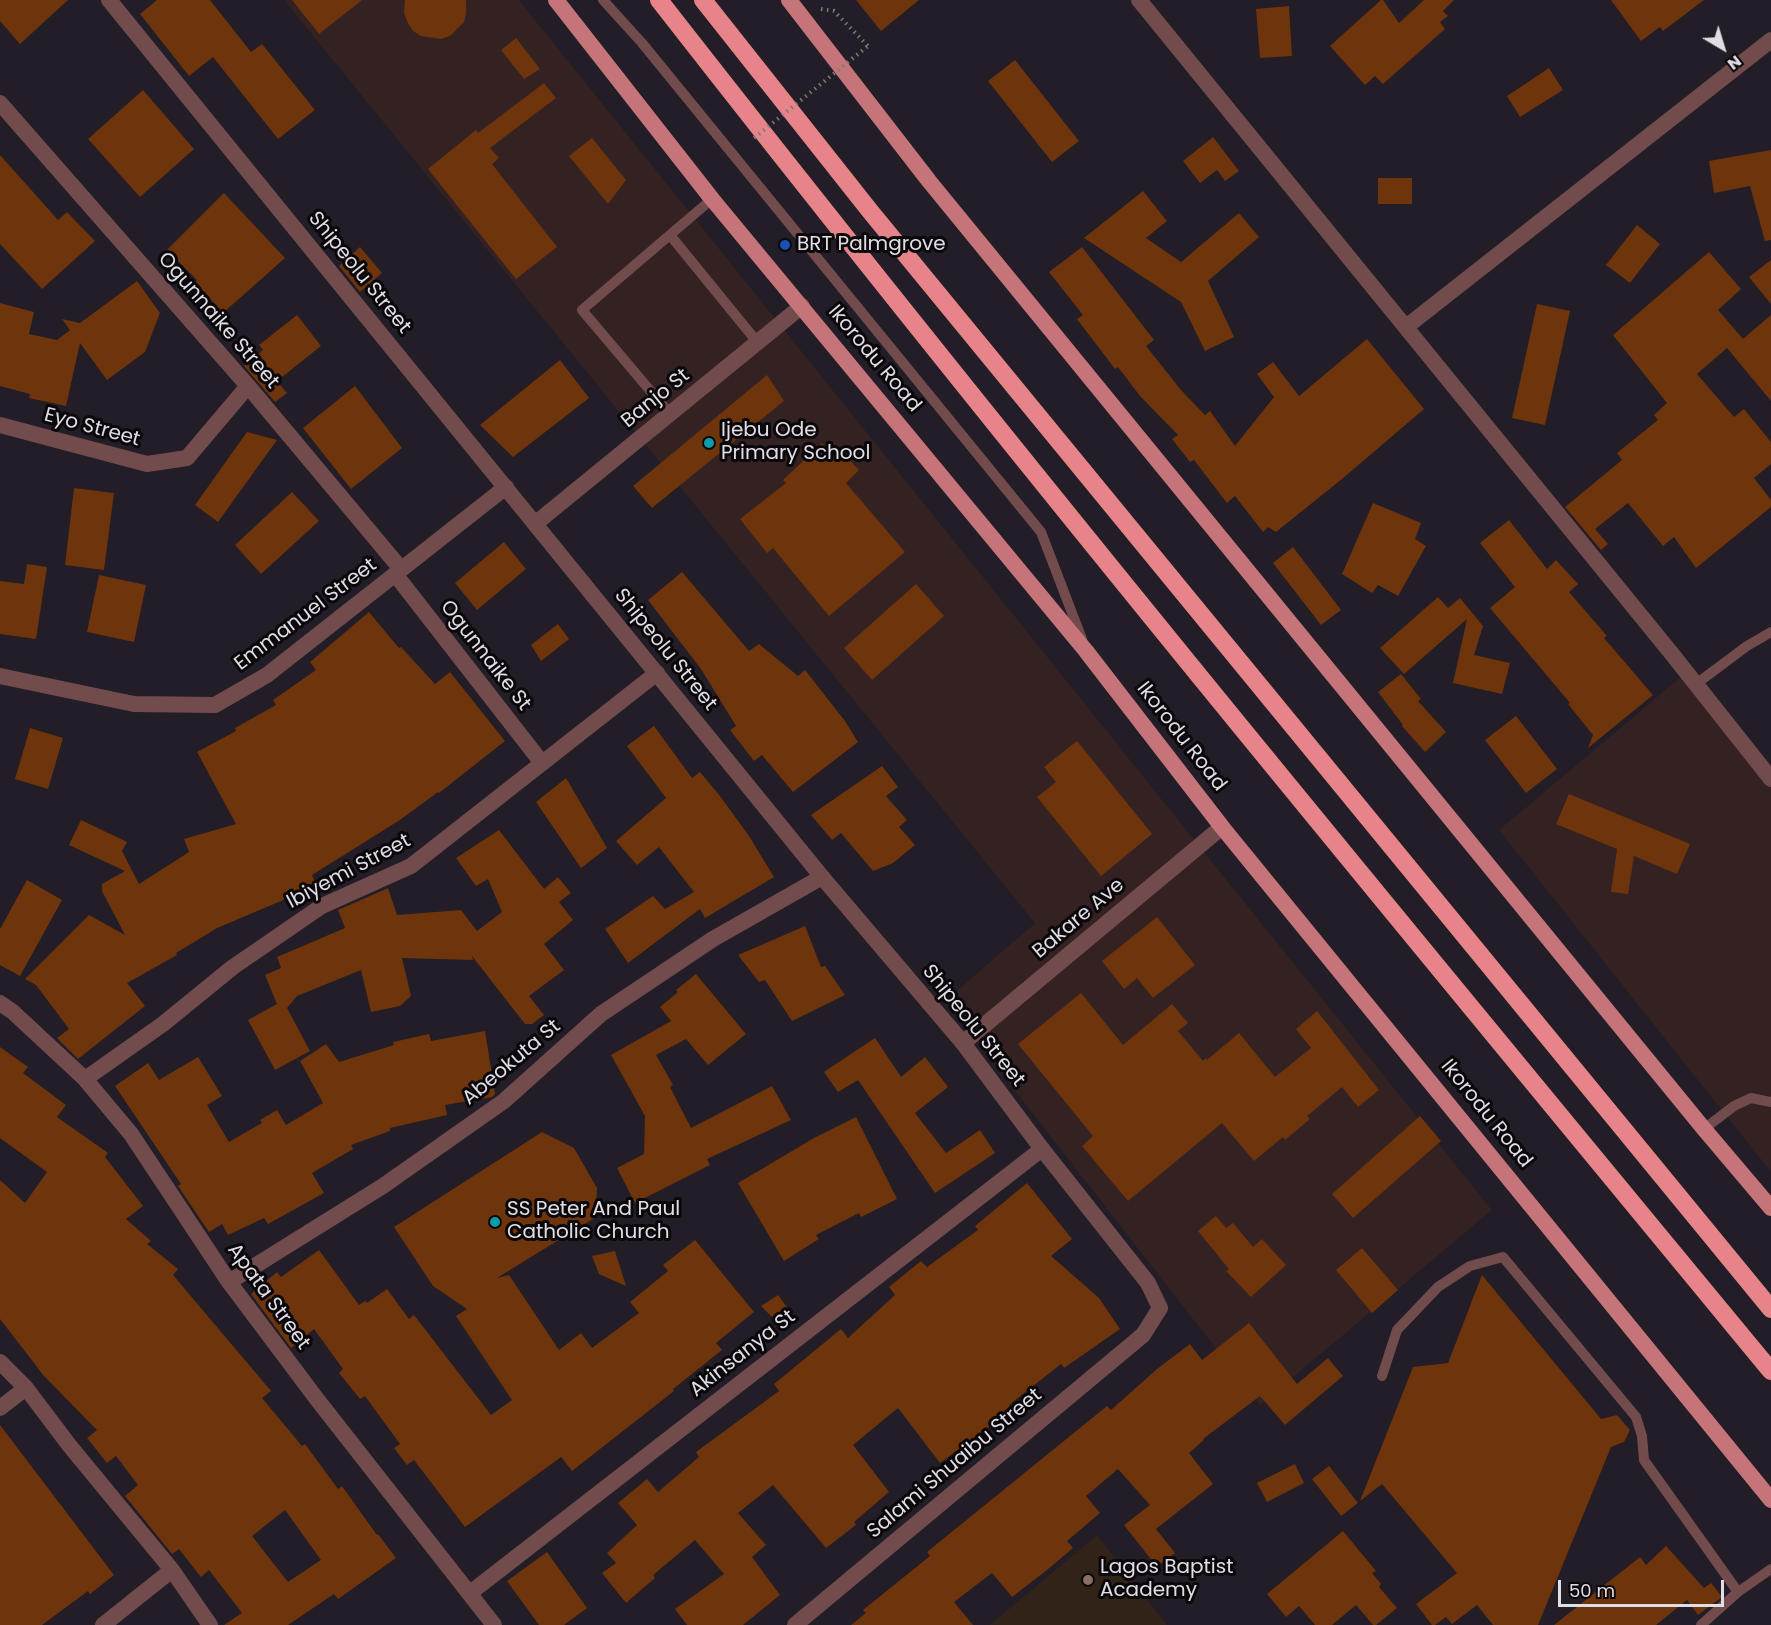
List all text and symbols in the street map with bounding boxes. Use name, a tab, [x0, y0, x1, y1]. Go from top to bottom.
north arrow	[1693, 18, 1753, 78]
text: N	[1723, 50, 1746, 75]
street label: Shipeolu Street	[303, 207, 415, 339]
place label: BRT Palmgrove	[797, 233, 946, 257]
marker: BRT Palmgrove	[778, 238, 792, 252]
street label: Ogunnaike Street	[152, 248, 284, 394]
street label: Ikorodu Road	[822, 301, 926, 417]
street label: Banjo St	[617, 364, 695, 434]
street label: Eyo Street	[41, 404, 143, 452]
place label: Ijebu Ode Primary School	[721, 419, 870, 466]
marker: Ijebu Ode Primary School	[702, 436, 716, 450]
street label: Emmanuel Street	[230, 554, 382, 676]
street label: Shipeolu Street	[609, 584, 721, 716]
street label: Ogunnaike St	[435, 596, 535, 716]
street label: Ikorodu Road	[1131, 678, 1231, 796]
street label: Ibiyemi Street	[283, 829, 415, 915]
street label: Bakare Ave	[1028, 874, 1130, 964]
street label: Shipeolu Street	[917, 960, 1029, 1092]
street label: Abeokuta St	[458, 1015, 566, 1111]
street label: Ikorodu Road	[1435, 1055, 1537, 1173]
place label: SS Peter And Paul Catholic Church	[507, 1198, 680, 1245]
marker: SS Peter And Paul Catholic Church	[488, 1215, 502, 1229]
street label: Apata Street	[221, 1239, 315, 1355]
street label: Akinsanya St	[685, 1305, 801, 1403]
street label: Salami Shuaibu Street	[863, 1384, 1047, 1544]
place label: Lagos Baptist Academy	[1100, 1556, 1233, 1603]
scale bar	[1561, 1568, 1728, 1606]
marker: Lagos Baptist Academy	[1081, 1573, 1095, 1587]
text: 50 m	[1569, 1578, 1615, 1603]

